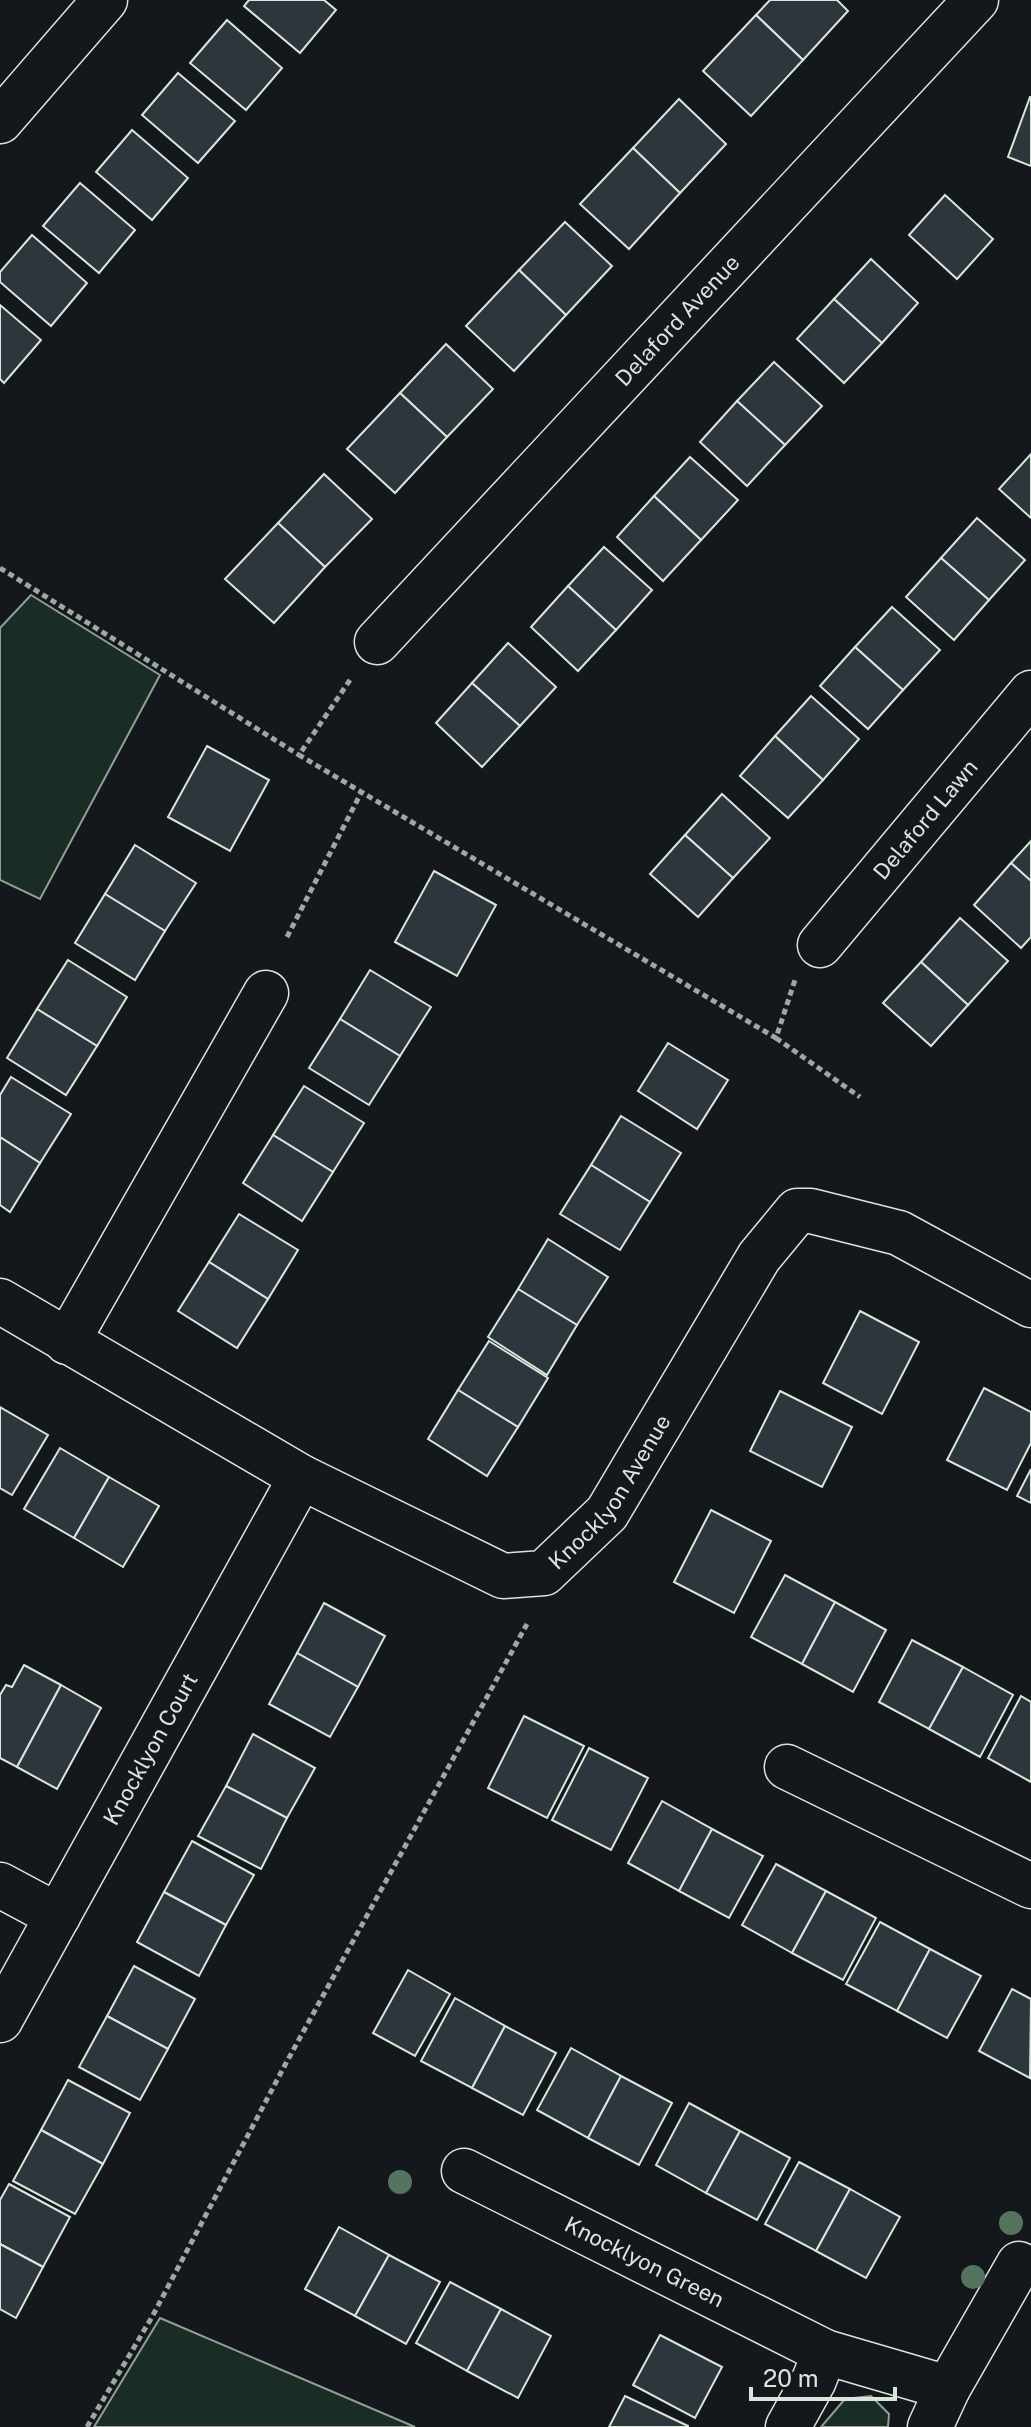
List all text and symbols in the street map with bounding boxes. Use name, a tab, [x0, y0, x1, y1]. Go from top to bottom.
street label: Delaford Avenue	[610, 249, 745, 391]
street label: Delaford Lawn	[868, 754, 983, 884]
street label: Knocklyon Avenue	[543, 1410, 676, 1575]
street label: Knocklyon Court	[98, 1668, 203, 1829]
street label: Knocklyon Green	[561, 2211, 729, 2312]
scale bar	[751, 2351, 895, 2401]
text: 20 m	[763, 2364, 819, 2392]

